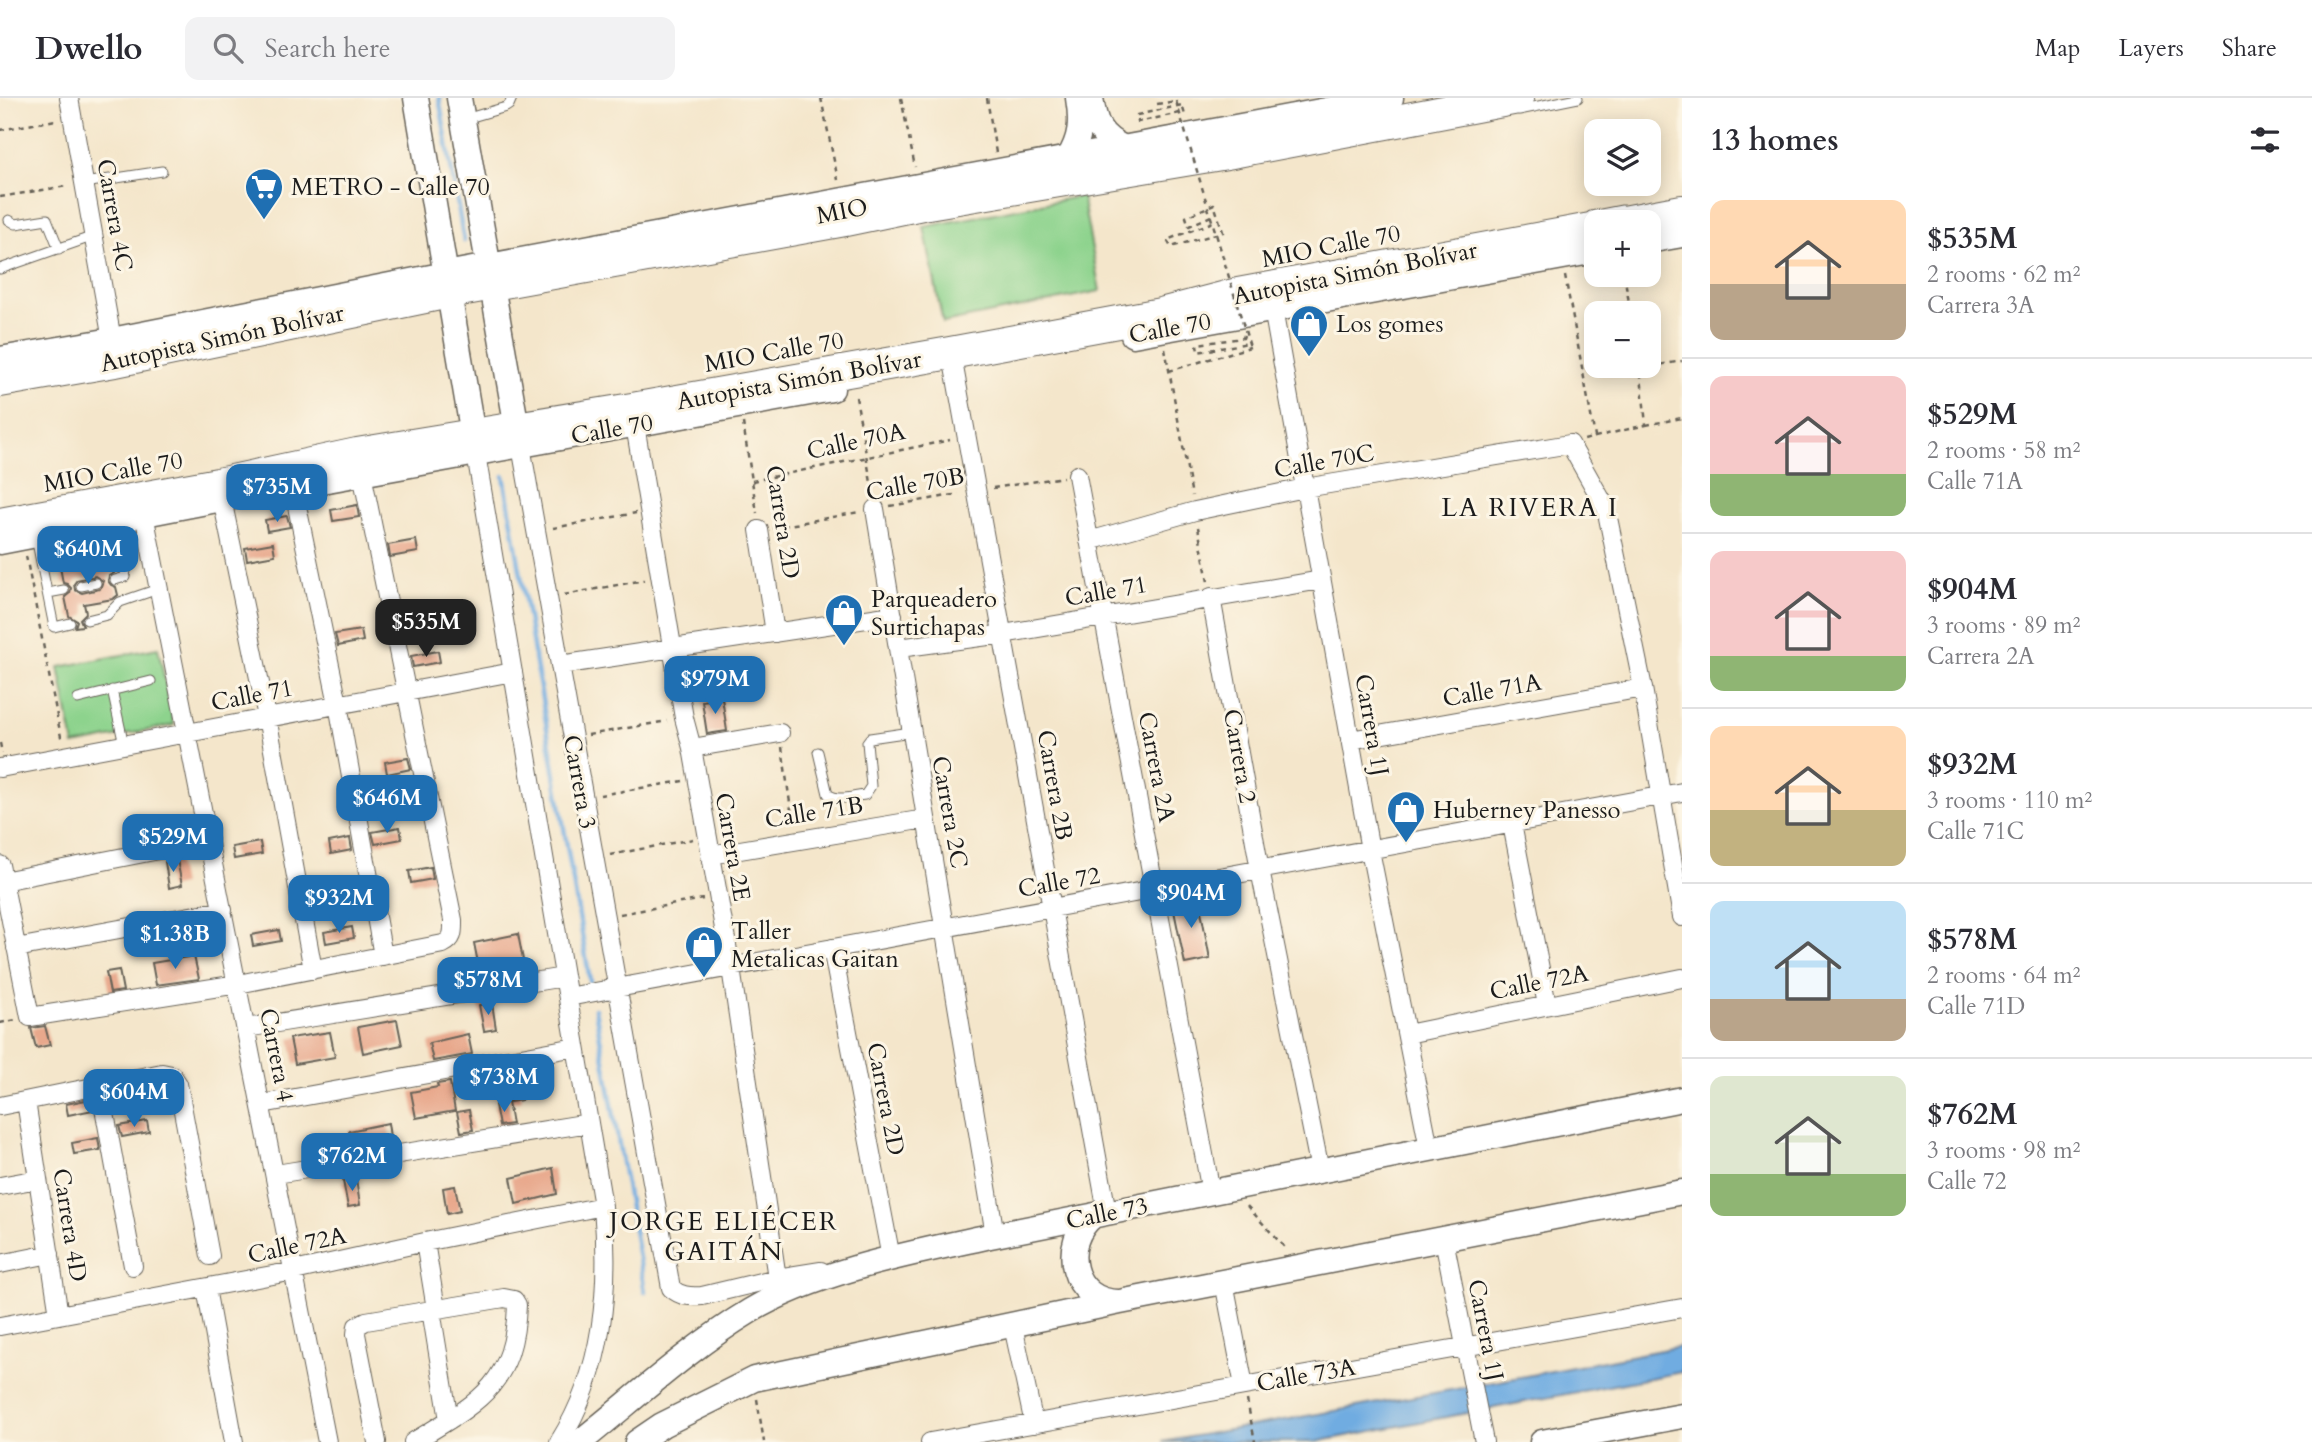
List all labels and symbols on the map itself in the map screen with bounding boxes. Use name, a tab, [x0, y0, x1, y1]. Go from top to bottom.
street label: Carrera 4C	[88, 156, 141, 274]
supermarket icon: METRO - Calle 70	[243, 166, 285, 221]
place label: METRO - Calle 70	[291, 171, 490, 204]
street label: MIO	[814, 190, 871, 233]
street label: MIO Calle 70	[1259, 217, 1403, 276]
street label: Autopista Simón Bolívar	[1230, 234, 1480, 313]
street label: Autopista Simón Bolívar	[97, 296, 347, 380]
shop icon: Los gomes	[1288, 303, 1330, 358]
street label: Calle 70	[1126, 305, 1214, 352]
place label: Los gomes	[1336, 308, 1444, 341]
street label: MIO Calle 70	[702, 324, 846, 381]
street label: Autopista Simón Bolívar	[674, 343, 924, 418]
street label: Calle 70	[568, 406, 656, 453]
street label: Calle 70A	[804, 415, 909, 468]
street label: Calle 70C	[1271, 436, 1377, 487]
street label: MIO Calle 70	[41, 444, 185, 501]
street label: Calle 70B	[863, 460, 967, 509]
street label: Carrera 2D	[757, 463, 808, 581]
pin: $735M	[228, 464, 326, 524]
district label: LA RIVERA I	[1441, 490, 1619, 525]
pin: $640M	[39, 526, 137, 586]
street label: Calle 71	[1062, 568, 1150, 615]
place label: Parqueadero Surtichapas	[871, 583, 997, 644]
shop icon: Parqueadero Surtichapas	[823, 592, 865, 647]
pin: $535M	[377, 600, 475, 659]
pin: $979M	[666, 656, 764, 716]
street label: Calle 71A	[1440, 665, 1545, 715]
street label: Calle 71	[208, 671, 296, 720]
street label: Carrera 1J	[1346, 671, 1397, 779]
street label: Carrera 2	[1215, 706, 1264, 806]
street label: Carrera 2A	[1130, 709, 1184, 826]
street label: Carrera 2B	[1029, 727, 1080, 843]
street label: Carrera 3	[555, 732, 604, 832]
street label: Carrera 2C	[923, 753, 976, 871]
pin: $646M	[338, 776, 436, 835]
street label: Calle 71B	[763, 788, 866, 837]
shop icon: Huberney Panesso	[1385, 789, 1427, 844]
street label: Carrera 2E	[707, 790, 758, 904]
place label: Huberney Panesso	[1433, 794, 1621, 827]
pin: $529M	[124, 814, 222, 874]
street label: Calle 72	[1015, 859, 1103, 906]
pin: $904M	[1142, 870, 1240, 930]
pin: $932M	[290, 876, 388, 935]
pin: $1.38B	[118, 912, 232, 971]
place label: Taller Metalicas Gaitan	[731, 915, 899, 976]
shop icon: Taller Metalicas Gaitan	[683, 924, 725, 979]
street label: Calle 72A	[1487, 957, 1592, 1008]
pin: $578M	[439, 958, 537, 1017]
street label: Carrera 4	[251, 1005, 302, 1105]
street label: Carrera 2D	[858, 1040, 913, 1158]
pin: $738M	[455, 1054, 553, 1114]
pin: $604M	[85, 1070, 183, 1129]
pin: $762M	[303, 1134, 401, 1193]
street label: Carrera 4D	[44, 1166, 95, 1284]
street label: Calle 73	[1063, 1189, 1151, 1238]
district label: JORGE ELIÉCER GAITÁN	[605, 1204, 839, 1269]
street label: Calle 72A	[245, 1219, 350, 1272]
street label: Carrera 1J	[1459, 1276, 1512, 1384]
street label: Calle 73A	[1254, 1350, 1359, 1400]

